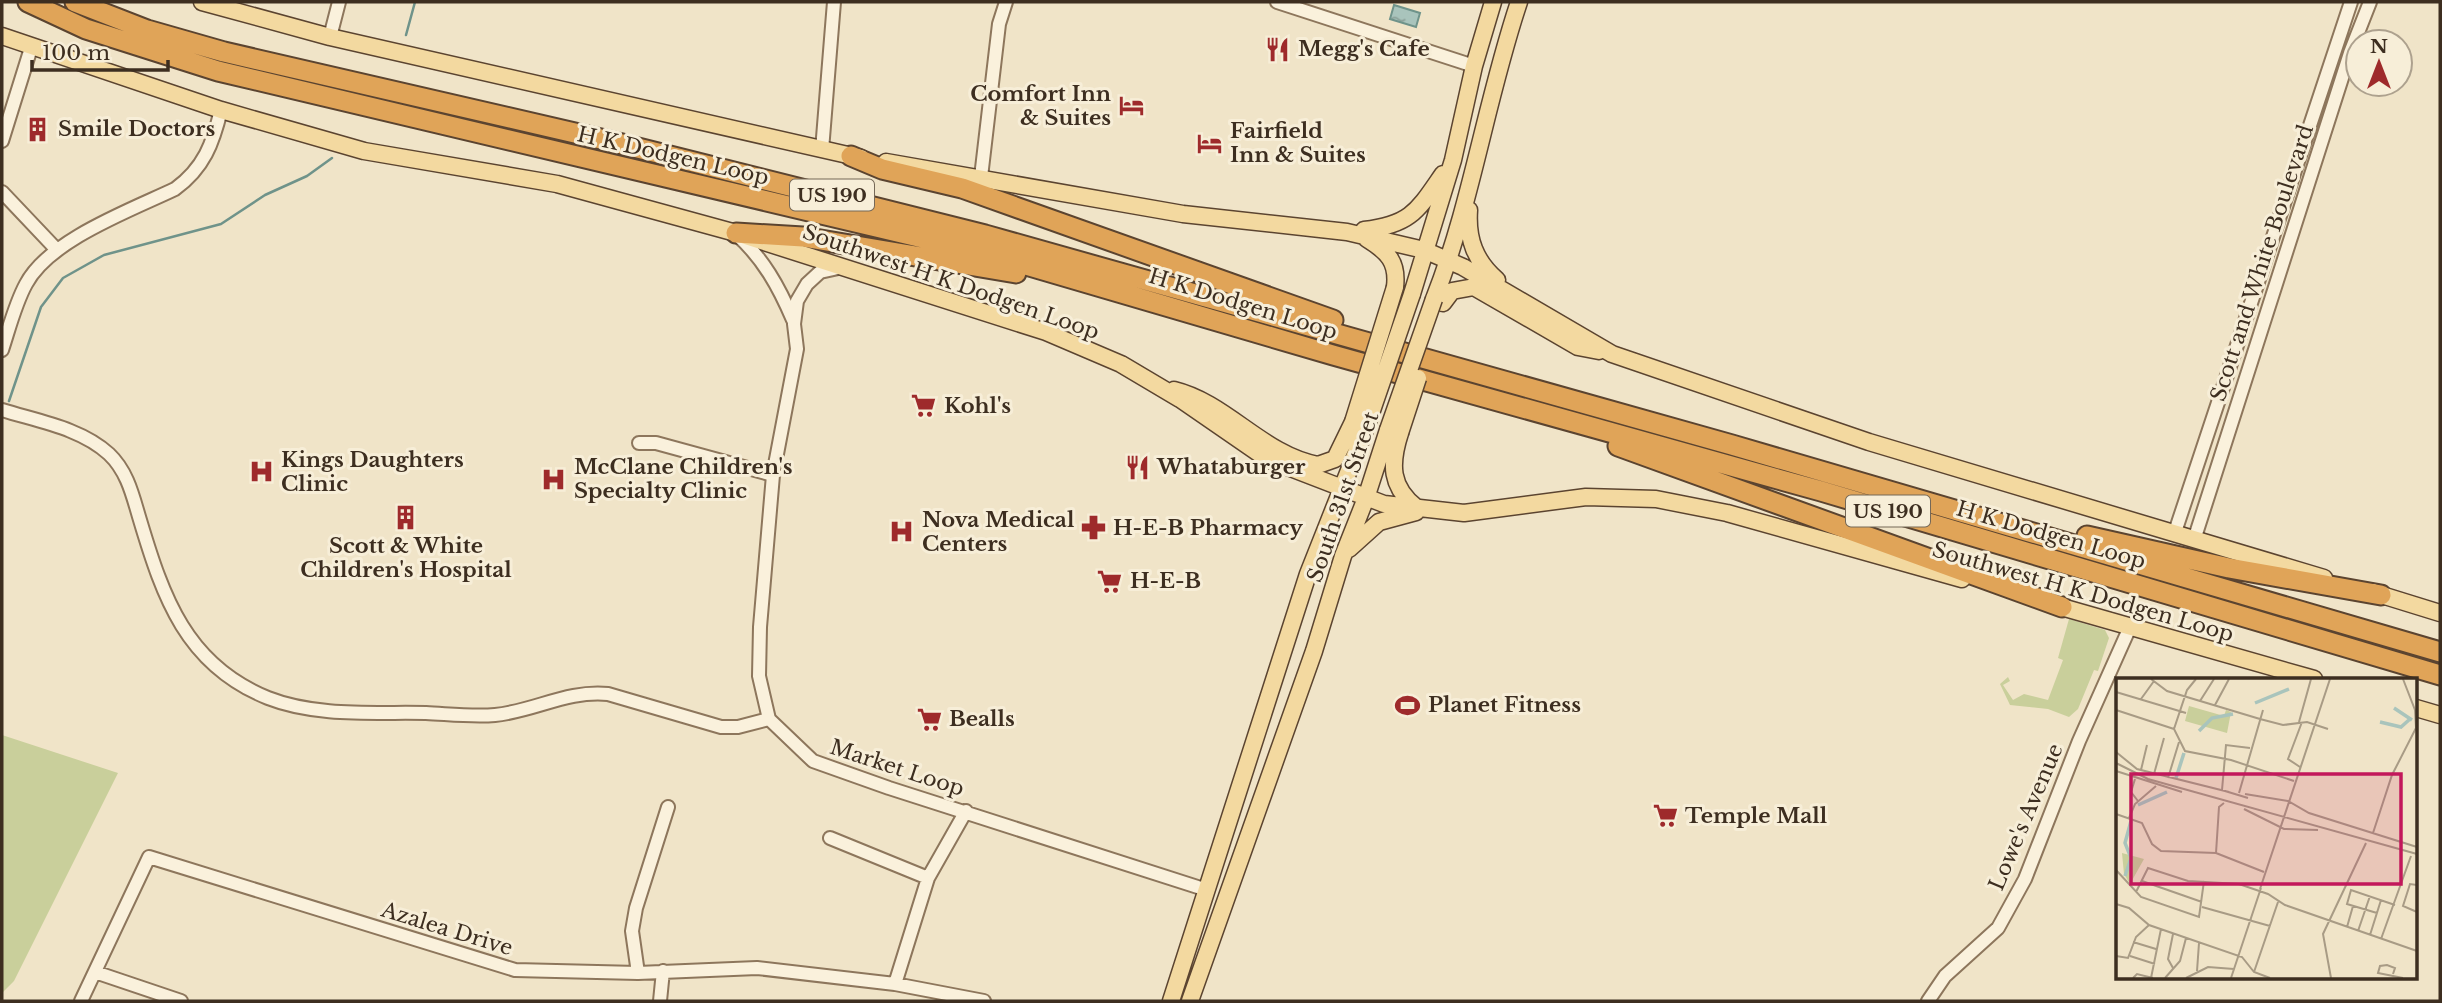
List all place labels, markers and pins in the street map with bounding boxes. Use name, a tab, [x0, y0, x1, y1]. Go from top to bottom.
restaurant icon: Megg's Cafe	[1264, 35, 1292, 63]
place label: Megg's Cafe	[1298, 36, 1430, 62]
place label: Comfort Inn & Suites	[970, 81, 1111, 131]
hotel icon: Comfort Inn & Suites	[1117, 92, 1145, 120]
building icon: Smile Doctors	[24, 115, 52, 143]
place label: Smile Doctors	[58, 116, 215, 142]
place label: Fairfield Inn & Suites	[1230, 118, 1366, 168]
hotel icon: Fairfield Inn & Suites	[1196, 129, 1224, 157]
supermarket icon: Kohl's	[910, 392, 938, 420]
place label: Kohl's	[944, 393, 1011, 419]
place label: Kings Daughters Clinic	[281, 447, 464, 497]
restaurant icon: Whataburger	[1123, 453, 1151, 481]
place label: McClane Children's Specialty Clinic	[574, 454, 793, 504]
place label: Whataburger	[1156, 454, 1306, 480]
hospital icon: Kings Daughters Clinic	[247, 458, 275, 486]
hospital icon: McClane Children's Specialty Clinic	[540, 465, 568, 493]
building icon: Scott & White Children's Hospital	[392, 503, 420, 531]
place label: Nova Medical Centers	[922, 507, 1075, 557]
pharmacy icon: H-E-B Pharmacy	[1079, 514, 1107, 542]
place label: H-E-B Pharmacy	[1113, 515, 1303, 541]
hospital icon: Nova Medical Centers	[888, 518, 916, 546]
place label: Scott & White Children's Hospital	[300, 533, 512, 583]
supermarket icon: H-E-B	[1096, 567, 1124, 595]
place label: H-E-B	[1130, 568, 1201, 594]
sports icon: Planet Fitness	[1394, 691, 1422, 719]
place label: Planet Fitness	[1428, 692, 1581, 718]
supermarket icon: Bealls	[915, 705, 943, 733]
place label: Bealls	[949, 706, 1015, 732]
supermarket icon: Temple Mall	[1651, 802, 1679, 830]
place label: Temple Mall	[1685, 803, 1828, 829]

